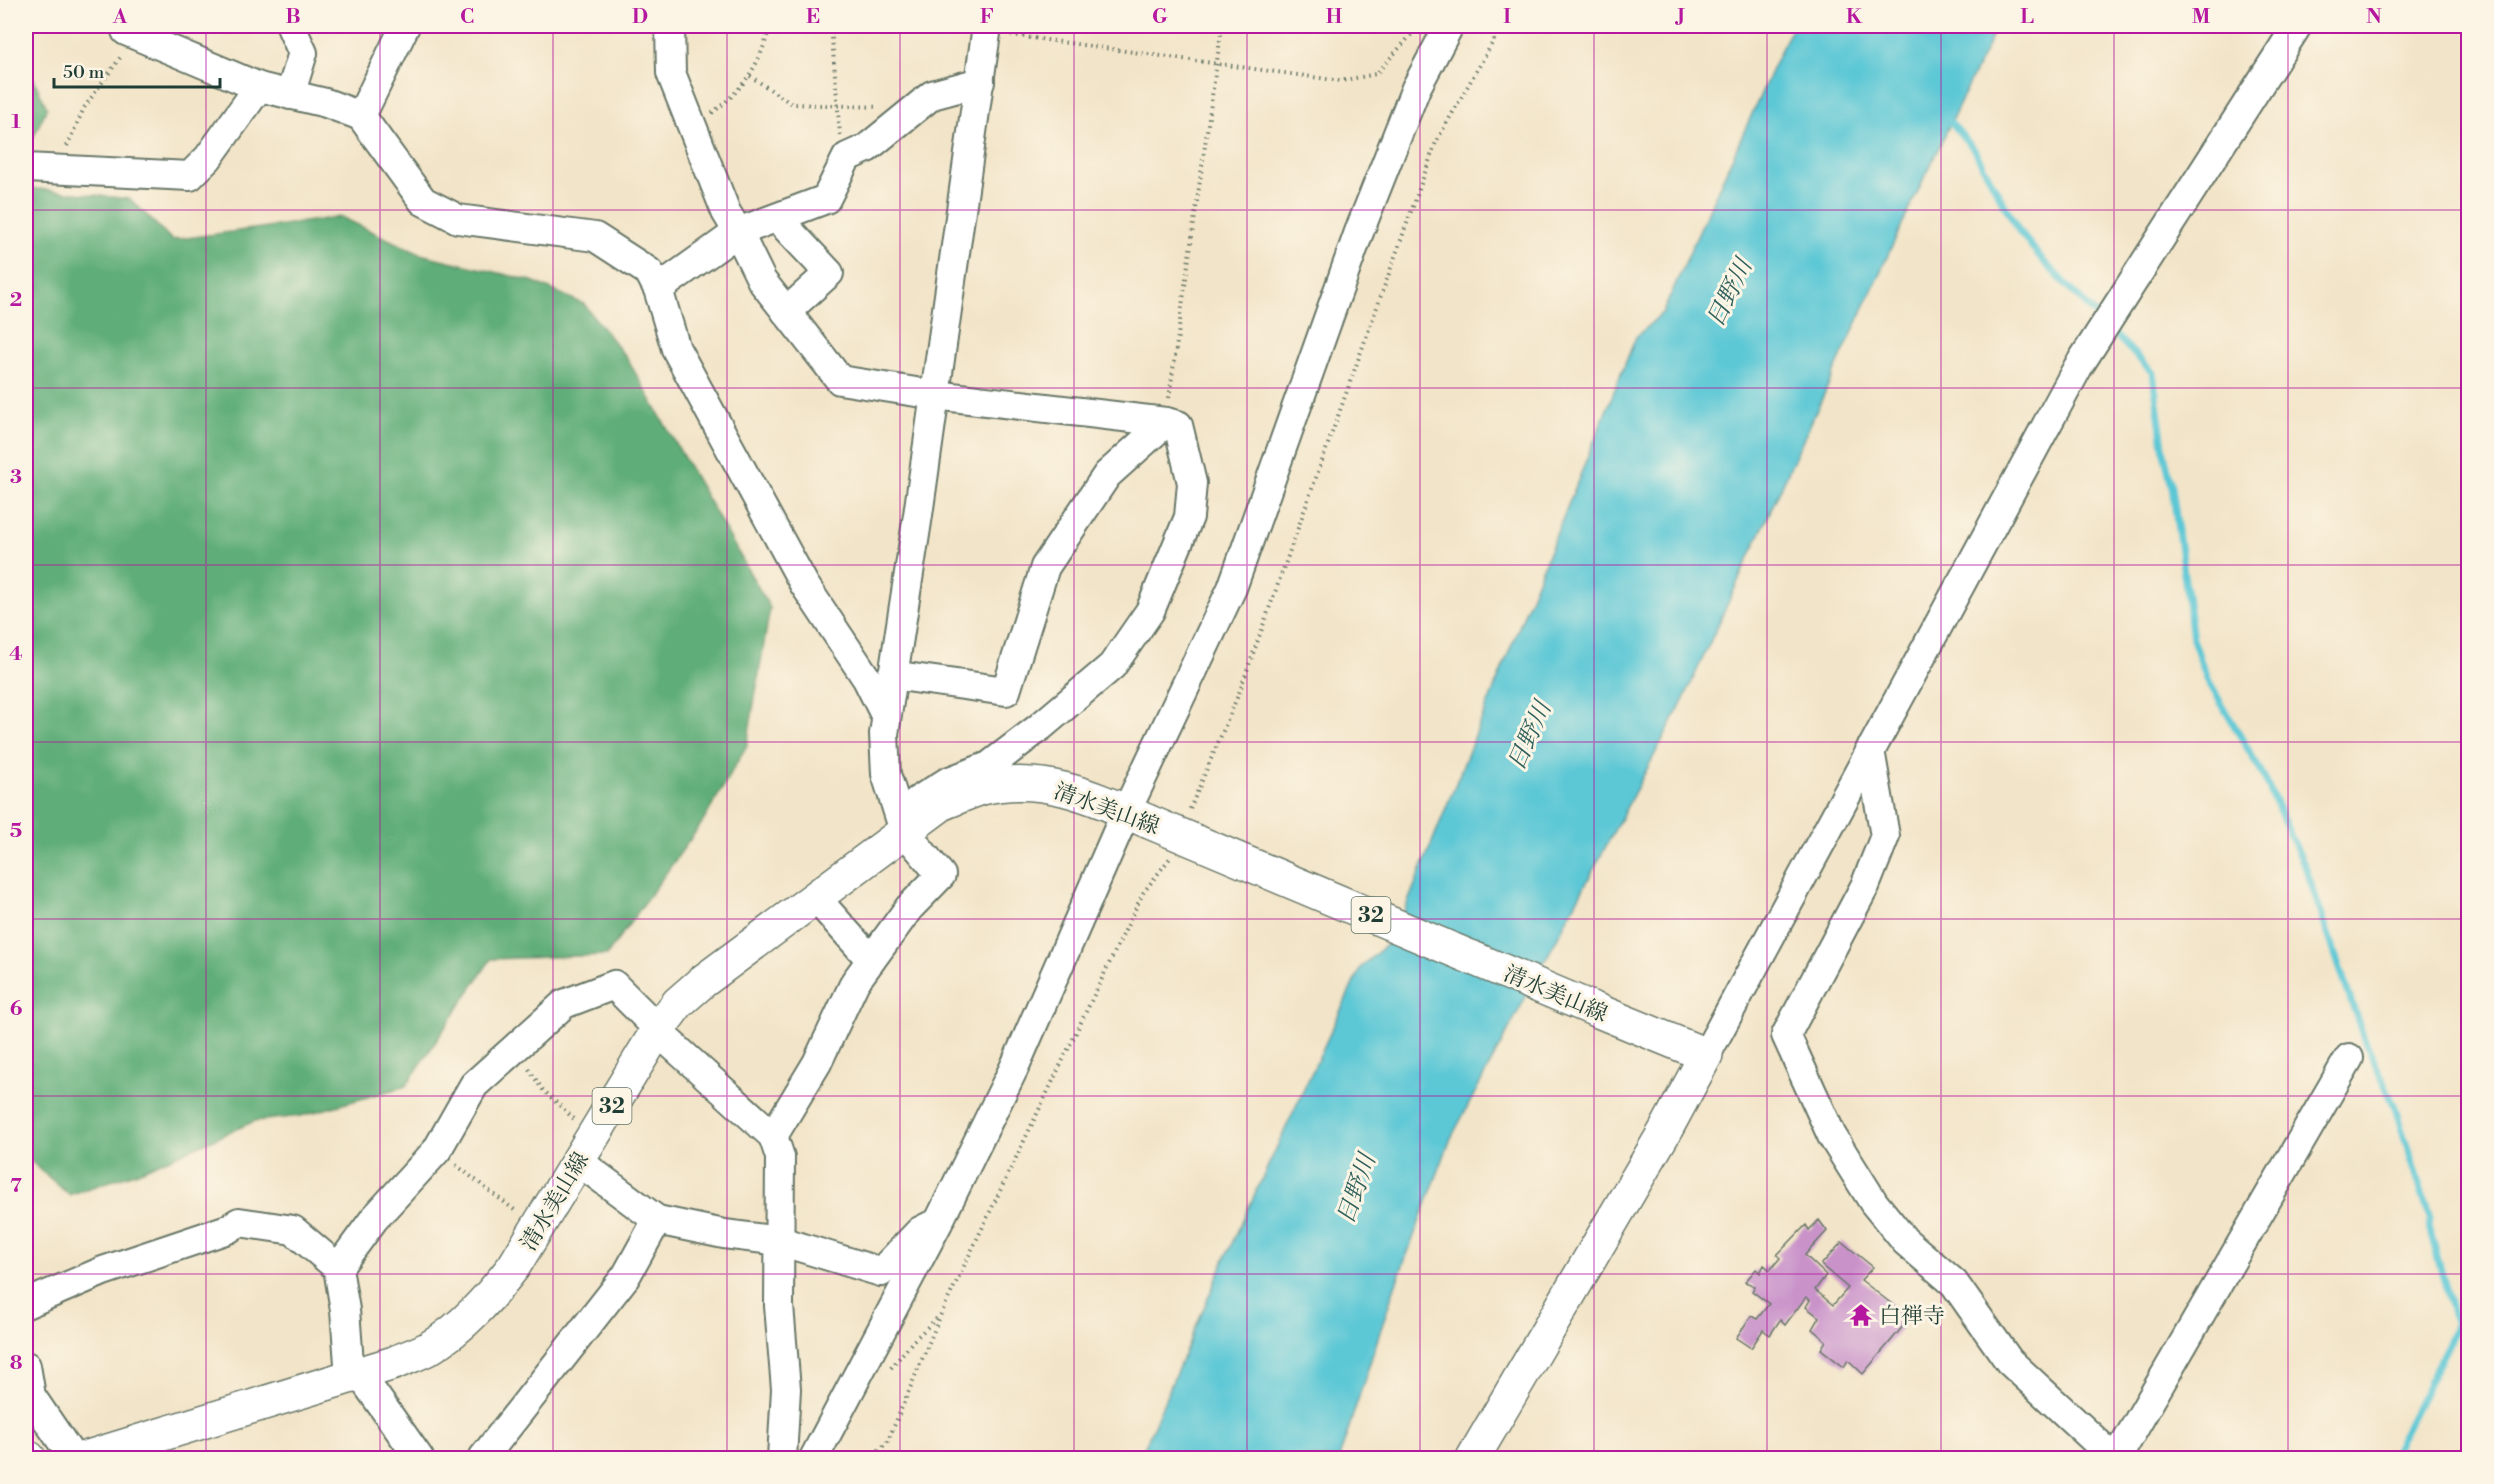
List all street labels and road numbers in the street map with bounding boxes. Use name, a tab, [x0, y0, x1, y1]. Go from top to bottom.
street label: 清水美山線	[1050, 778, 1163, 841]
road number: 32	[1352, 897, 1390, 933]
street label: 清水美山線	[1500, 960, 1611, 1028]
road number: 32	[592, 1088, 632, 1124]
street label: 清水美山線	[515, 1148, 595, 1256]

